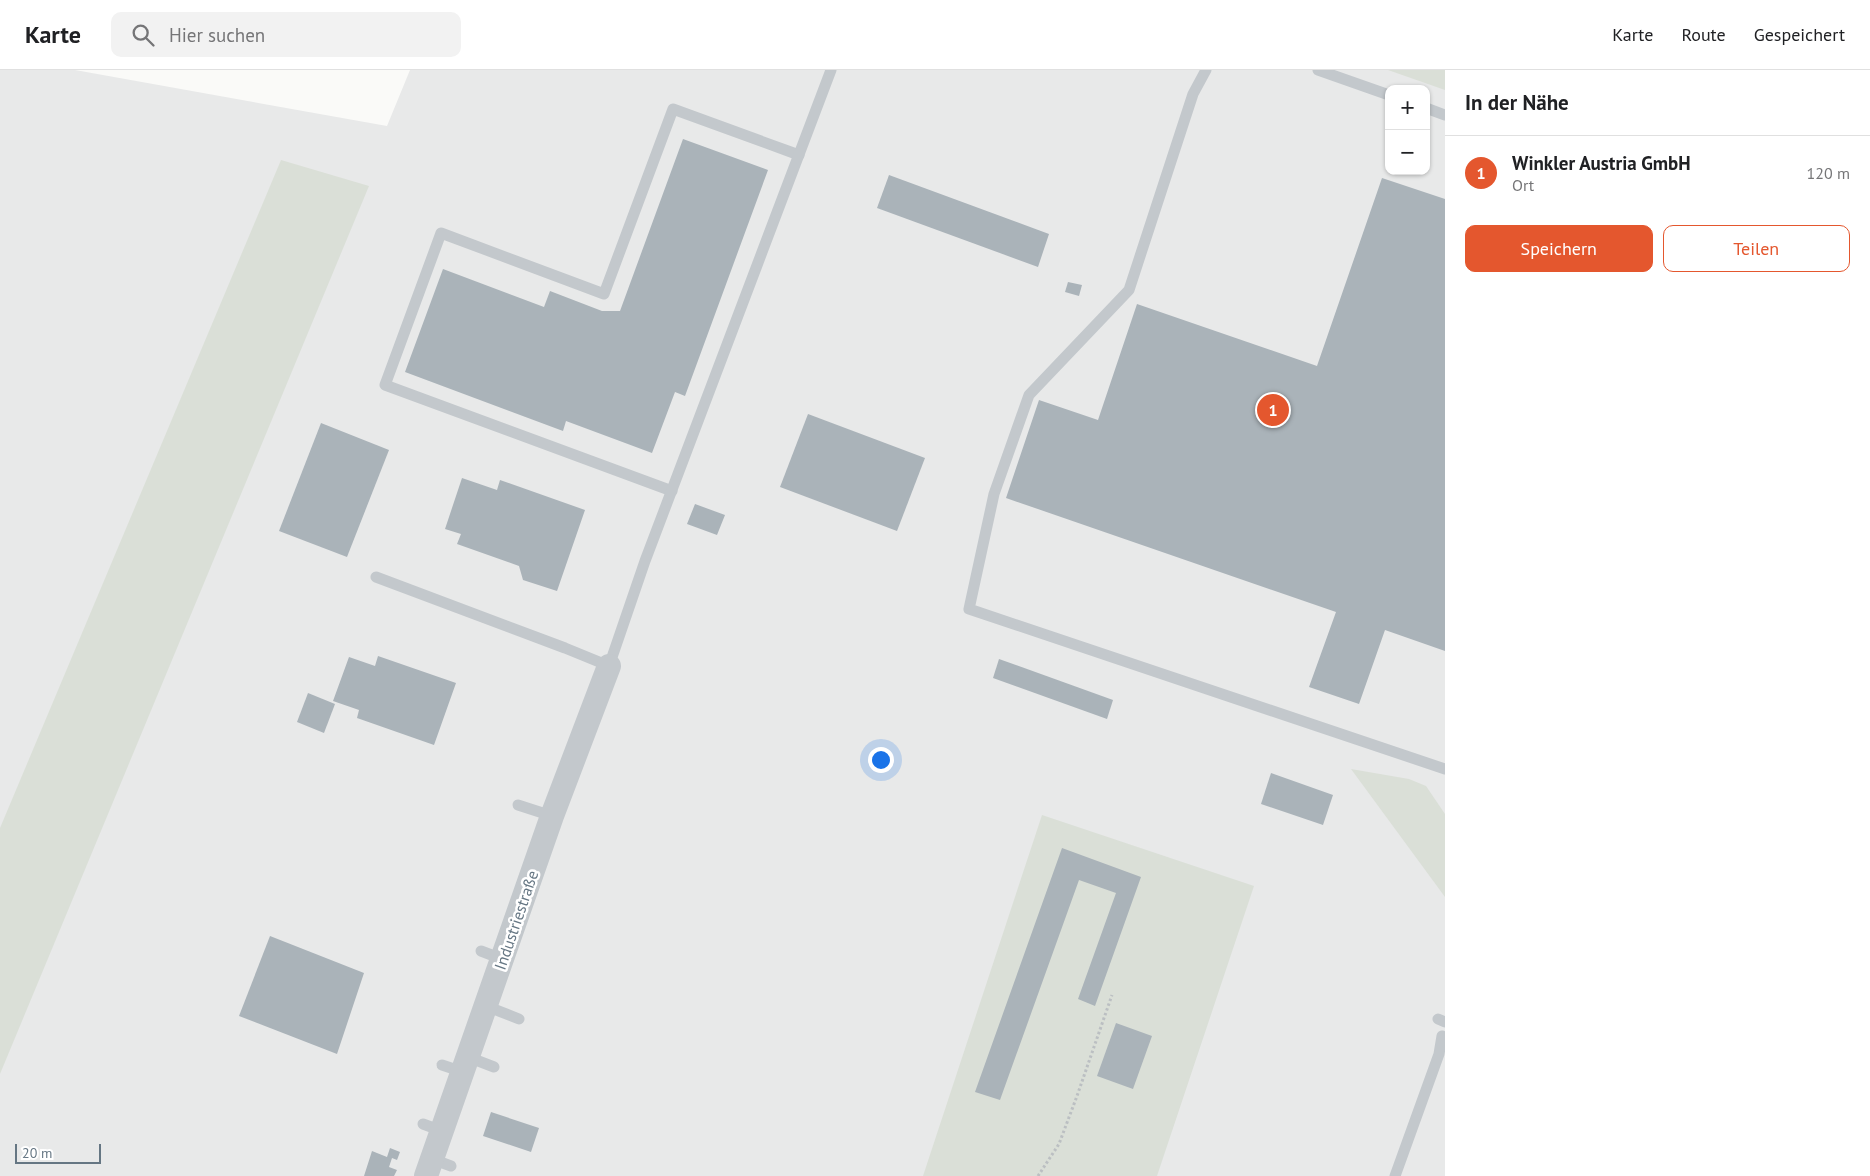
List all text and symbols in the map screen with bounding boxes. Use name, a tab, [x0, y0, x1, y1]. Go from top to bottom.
search box	[111, 12, 461, 57]
text: Karte	[25, 19, 81, 50]
icon: search	[129, 21, 157, 49]
text: Hier suchen	[169, 23, 265, 47]
text: Karte	[1612, 23, 1653, 46]
text: Route	[1681, 23, 1726, 46]
text: Gespeichert	[1754, 23, 1845, 46]
map controls	[1385, 85, 1430, 175]
button: +	[1385, 85, 1430, 130]
text: In der Nähe	[1465, 89, 1569, 116]
button: −	[1385, 130, 1430, 175]
text: Winkler Austria GmbH	[1512, 151, 1691, 175]
text: 1	[1476, 163, 1486, 183]
text: 120 m	[1807, 163, 1850, 183]
text: Ort	[1512, 175, 1534, 195]
button: Speichern	[1465, 225, 1653, 272]
button: Teilen	[1663, 225, 1850, 272]
pin: 1	[1257, 391, 1289, 429]
your location	[868, 747, 894, 773]
street label: Industriestraße	[490, 868, 542, 972]
scale bar	[15, 1141, 101, 1164]
text: 20 m	[22, 1144, 52, 1162]

